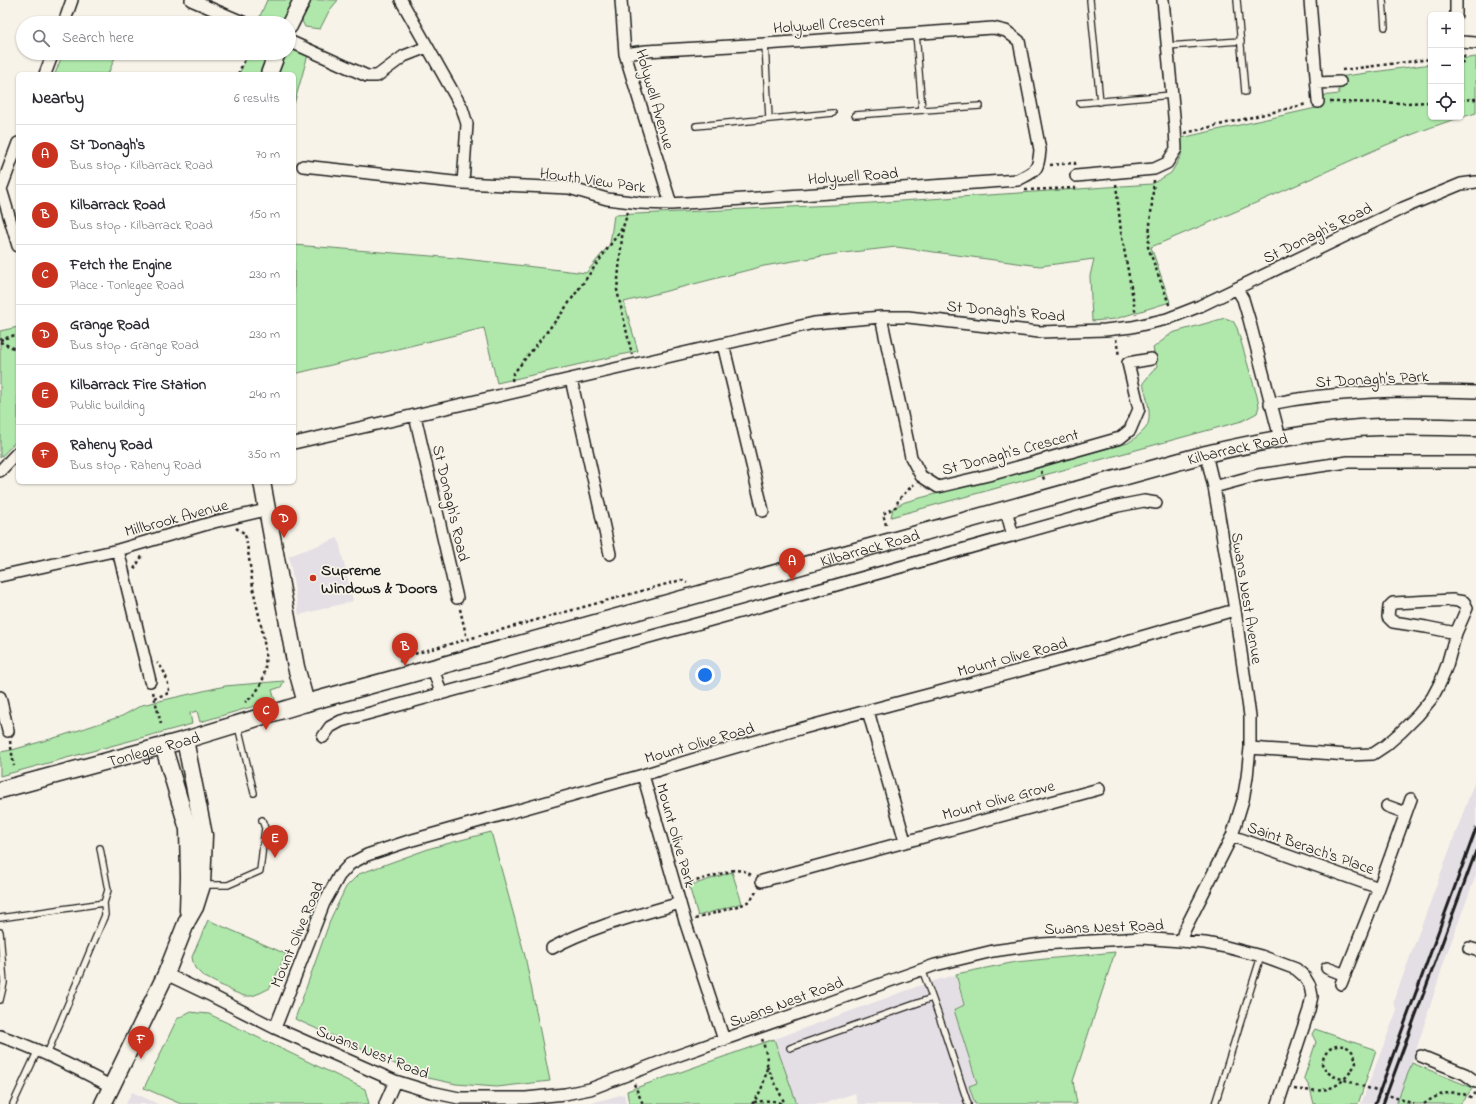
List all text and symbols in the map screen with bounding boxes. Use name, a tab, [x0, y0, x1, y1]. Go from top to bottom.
street label: Holywell Crescent	[772, 9, 887, 41]
map controls	[1428, 12, 1464, 120]
button: +	[1428, 12, 1464, 48]
search box	[16, 16, 296, 60]
icon: search	[30, 27, 52, 49]
text: Search here	[62, 27, 134, 49]
street label: Holywell Avenue	[628, 46, 680, 153]
button: −	[1428, 48, 1464, 84]
button: locate	[1428, 84, 1464, 120]
text: Nearby	[32, 86, 84, 111]
text: 6 results	[234, 89, 280, 108]
text: St Donagh's	[70, 134, 145, 156]
text: A	[41, 145, 49, 164]
text: 70 m	[256, 145, 280, 164]
text: Bus stop · Kilbarrack Road	[70, 156, 213, 175]
street label: Howth View Park	[538, 162, 648, 200]
street label: Holywell Road	[807, 162, 899, 192]
text: Kilbarrack Road	[70, 194, 166, 216]
street label: St Donagh's Road	[1259, 197, 1377, 271]
text: B	[41, 205, 49, 224]
text: 150 m	[249, 205, 280, 224]
text: Bus stop · Kilbarrack Road	[70, 216, 213, 235]
text: Fetch the Engine	[70, 254, 172, 276]
text: C	[41, 265, 49, 284]
text: 230 m	[249, 265, 280, 284]
text: Place · Tonlegee Road	[70, 276, 184, 295]
street label: St Donagh's Road	[945, 295, 1066, 329]
text: Grange Road	[70, 314, 149, 336]
text: D	[40, 325, 50, 344]
text: 230 m	[249, 325, 280, 344]
text: Bus stop · Grange Road	[70, 336, 199, 355]
street label: St Donagh's Park	[1315, 365, 1430, 395]
text: Kilbarrack Fire Station	[70, 374, 206, 396]
text: E	[41, 385, 49, 404]
text: 240 m	[249, 385, 280, 404]
text: Public building	[70, 396, 145, 415]
street label: St Donagh's Crescent	[939, 423, 1082, 483]
street label: Kilbarrack Road	[1185, 428, 1290, 473]
text: Raheny Road	[70, 434, 152, 456]
street label: St Donagh's Road	[425, 443, 475, 564]
text: F	[41, 445, 49, 464]
text: 350 m	[248, 445, 280, 464]
text: Bus stop · Raheny Road	[70, 456, 201, 475]
street label: Millbrook Avenue	[122, 493, 232, 544]
pin: D	[271, 505, 297, 538]
street label: Kilbarrack Road	[818, 524, 923, 574]
street label: Swans Nest Avenue	[1224, 531, 1268, 667]
pin: A	[779, 548, 805, 581]
place label: Supreme Windows & Doors	[321, 559, 438, 601]
marker: Supreme Windows & Doors	[308, 573, 318, 583]
street label: Mount Olive Road	[955, 632, 1070, 684]
pin: B	[392, 633, 418, 666]
your location	[695, 665, 715, 685]
pin: C	[253, 697, 279, 730]
street label: Mount Olive Road	[642, 717, 757, 771]
street label: Tonlegee Road	[105, 726, 203, 774]
street label: Mount Olive Grove	[940, 774, 1058, 827]
street label: Mount Olive Park	[649, 781, 702, 891]
street label: Saint Berach's Place	[1244, 816, 1378, 882]
pin: E	[262, 825, 288, 858]
street label: Mount Olive Road	[265, 878, 331, 992]
street label: Swans Nest Road	[1044, 914, 1164, 942]
street label: Swans Nest Road	[726, 971, 847, 1035]
street label: Swans Nest Road	[312, 1019, 432, 1086]
pin: F	[128, 1026, 154, 1059]

